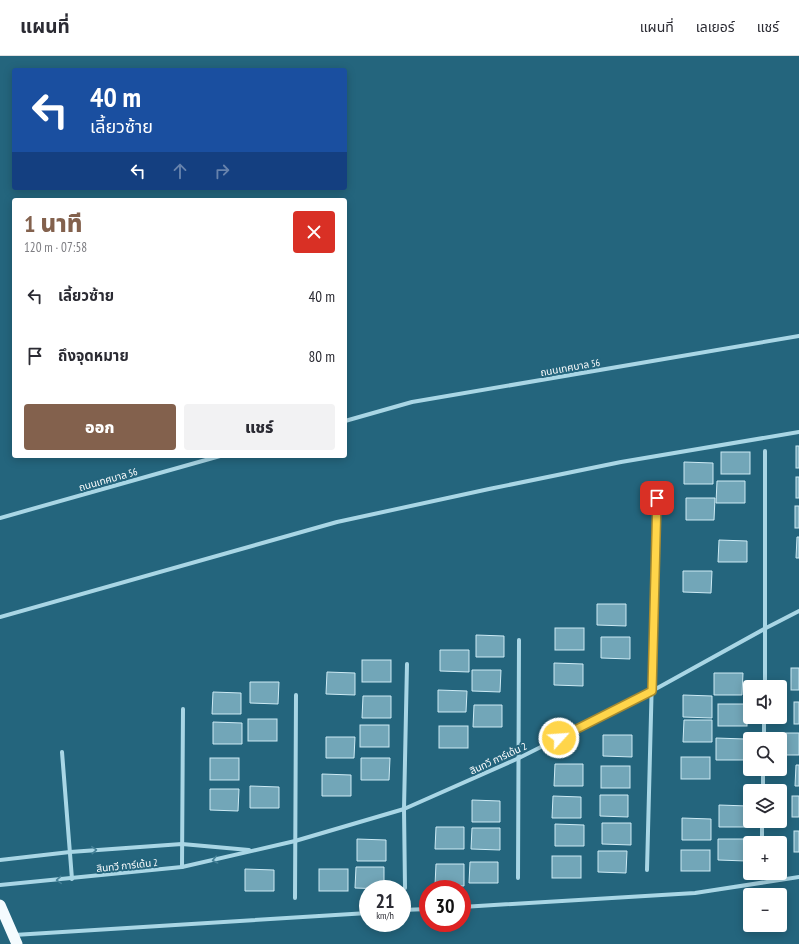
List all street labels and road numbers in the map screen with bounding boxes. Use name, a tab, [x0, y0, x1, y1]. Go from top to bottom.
street label: ถนนเทศบาล 56	[539, 356, 602, 379]
street label: ถนนเทศบาล 56	[77, 465, 140, 494]
street label: สินทวี การ์เด้น 2	[467, 740, 529, 777]
street label: สินทวี การ์เด้น 2	[95, 856, 158, 875]

